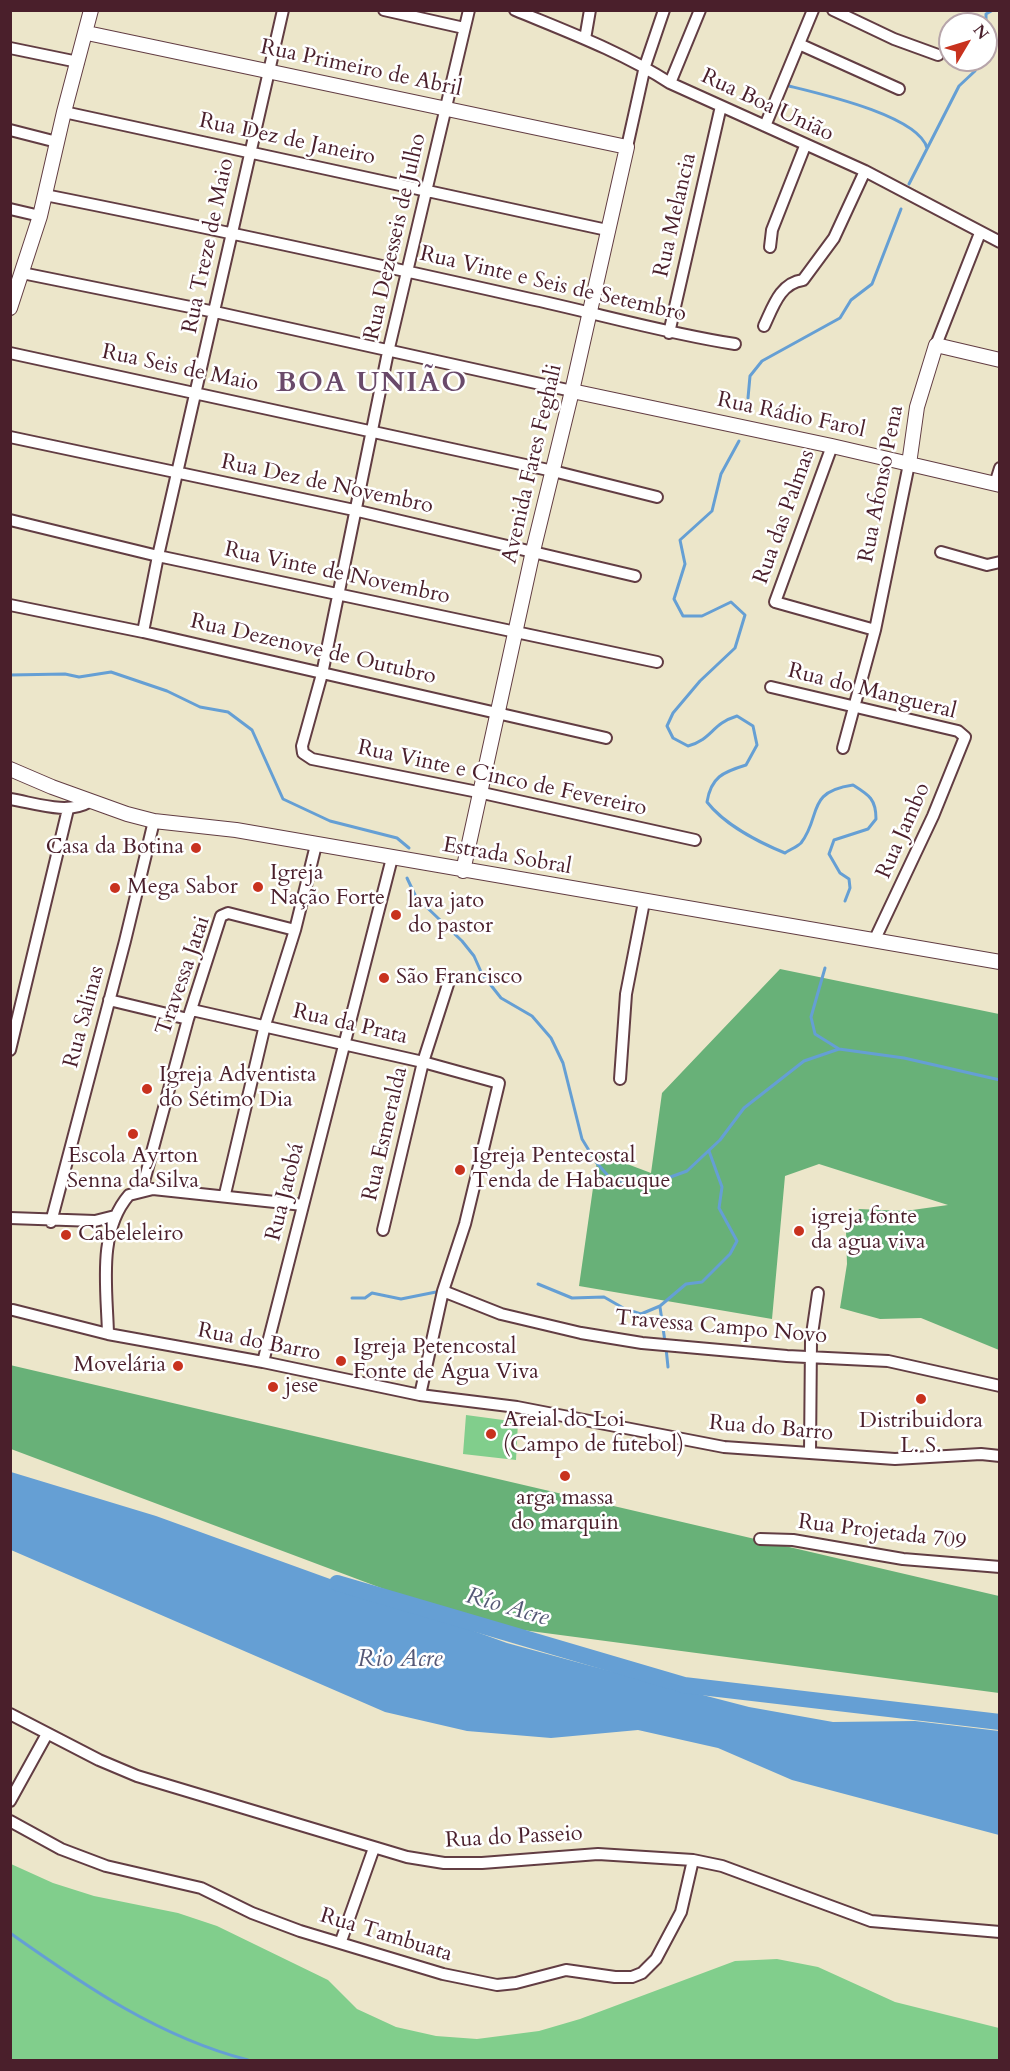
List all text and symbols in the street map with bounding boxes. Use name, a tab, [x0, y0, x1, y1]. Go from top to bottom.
north arrow	[938, 12, 998, 72]
text: N	[968, 20, 994, 44]
street label: Rua Primeiro de Abril	[258, 35, 464, 103]
street label: Rua Boa União	[697, 64, 837, 148]
street label: Rua Dez de Janeiro	[196, 108, 378, 172]
street label: Rua Dezesseis de Julho	[359, 131, 433, 343]
street label: Rua Melancia	[649, 150, 703, 280]
street label: Rua Treze de Maio	[178, 156, 240, 336]
street label: Rua Vinte e Seis de Setembro	[417, 241, 689, 329]
street label: Rua Seis de Maio	[99, 340, 261, 398]
street label: Avenida Fares Feghali	[497, 362, 569, 566]
district label: BOA UNIÃO	[276, 368, 468, 402]
street label: Rua Rádio Farol	[715, 387, 867, 445]
street label: Rua Afonso Pena	[854, 403, 910, 565]
street label: Rua das Palmas	[749, 446, 821, 588]
street label: Rua Dez de Novembro	[219, 450, 435, 520]
street label: Rua Vinte de Novembro	[222, 537, 452, 611]
street label: Rua Dezenove de Outubro	[188, 609, 438, 691]
street label: Rua do Mangueral	[785, 658, 959, 726]
street label: Rua Vinte e Cinco de Fevereiro	[355, 735, 649, 823]
street label: Rua Jambo	[871, 779, 937, 883]
street label: Estrada Sobral	[441, 833, 573, 881]
place label: Casa da Botina	[46, 835, 184, 861]
marker: Casa da Botina	[189, 841, 203, 855]
place label: Igreja Nação Forte	[270, 861, 385, 912]
place label: Mega Sabor	[127, 875, 238, 901]
marker: Igreja Nação Forte	[251, 880, 265, 894]
marker: Mega Sabor	[108, 881, 122, 895]
place label: lava jato do pastor	[408, 889, 493, 940]
marker: lava jato do pastor	[389, 908, 403, 922]
street label: Travessa Jatai	[151, 913, 217, 1039]
street label: Rua Salinas	[59, 963, 111, 1071]
place label: São Francisco	[396, 965, 522, 991]
marker: São Francisco	[377, 971, 391, 985]
street label: Rua da Prata	[290, 999, 410, 1051]
place label: Igreja Adventista do Sétimo Dia	[159, 1063, 316, 1114]
street label: Rua Esmeralda	[358, 1064, 414, 1204]
marker: Igreja Adventista do Sétimo Dia	[140, 1082, 154, 1096]
marker: Escola Ayrton Senna da Silva	[126, 1127, 140, 1141]
street label: Rua Jatobá	[261, 1140, 311, 1244]
place label: Escola Ayrton Senna da Silva	[67, 1144, 199, 1196]
place label: Igreja Pentecostal Tenda de Habacuque	[472, 1144, 671, 1196]
marker: Igreja Pentecostal Tenda de Habacuque	[453, 1163, 467, 1177]
place label: igreja fonte da agua viva	[811, 1205, 925, 1256]
place label: Cabeleleiro	[78, 1222, 183, 1248]
marker: igreja fonte da agua viva	[792, 1224, 806, 1238]
marker: Cabeleleiro	[59, 1228, 73, 1242]
street label: Travessa Campo Novo	[614, 1306, 828, 1350]
street label: Rua do Barro	[195, 1318, 323, 1368]
place label: Igreja Petencostal Fonte de Água Viva	[353, 1335, 539, 1386]
place label: Movelária	[73, 1353, 166, 1379]
marker: Igreja Petencostal Fonte de Água Viva	[334, 1354, 348, 1368]
marker: Movelária	[171, 1359, 185, 1373]
place label: jese	[285, 1374, 319, 1400]
marker: jese	[266, 1380, 280, 1394]
marker: Distribuidora L. S.	[914, 1392, 928, 1406]
place label: Areial do Loi (Campo de futebol)	[503, 1408, 684, 1460]
place label: Distribuidora L. S.	[859, 1409, 983, 1460]
street label: Rua do Barro	[708, 1410, 834, 1448]
marker: Areial do Loi (Campo de futebol)	[484, 1427, 498, 1441]
marker: arga massa do marquin	[558, 1469, 572, 1483]
place label: arga massa do marquin	[511, 1486, 619, 1538]
street label: Rua Projetada 709	[796, 1510, 968, 1556]
water label: Río Acre	[462, 1582, 552, 1634]
water label: Rio Acre	[358, 1646, 442, 1674]
street label: Rua do Passeio	[445, 1821, 583, 1855]
street label: Rua Tambuata	[317, 1903, 455, 1969]

